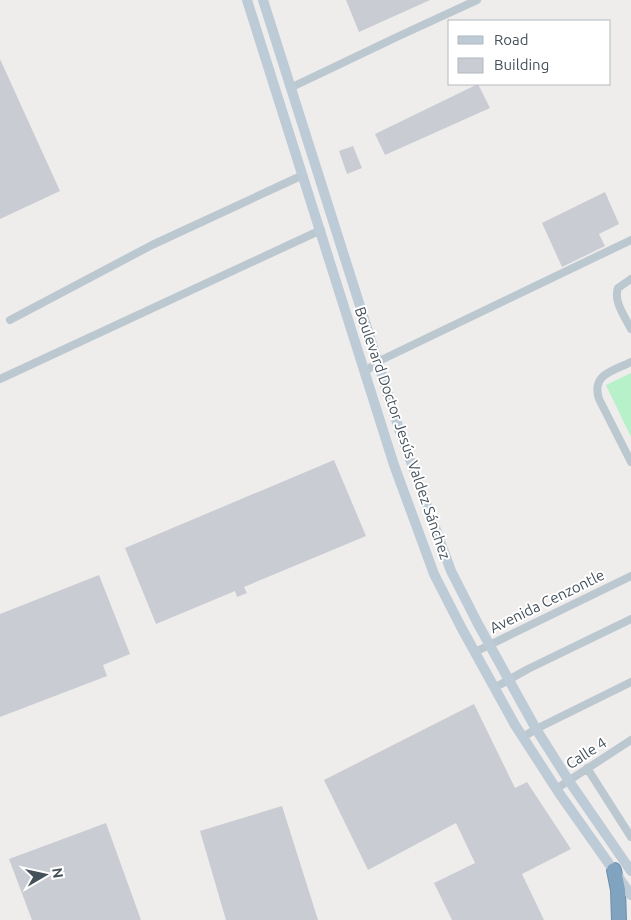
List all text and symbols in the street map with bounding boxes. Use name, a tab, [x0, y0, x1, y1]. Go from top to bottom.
legend	[448, 20, 611, 85]
text: Road	[494, 31, 529, 48]
text: Building	[494, 56, 549, 73]
street label: Boulevard Doctor Jesús Valdez Sánchez	[352, 305, 454, 562]
street label: Avenida Cenzontle	[487, 566, 607, 636]
street label: Calle 4	[563, 734, 609, 772]
north arrow	[20, 850, 70, 900]
text: N	[49, 867, 67, 879]

